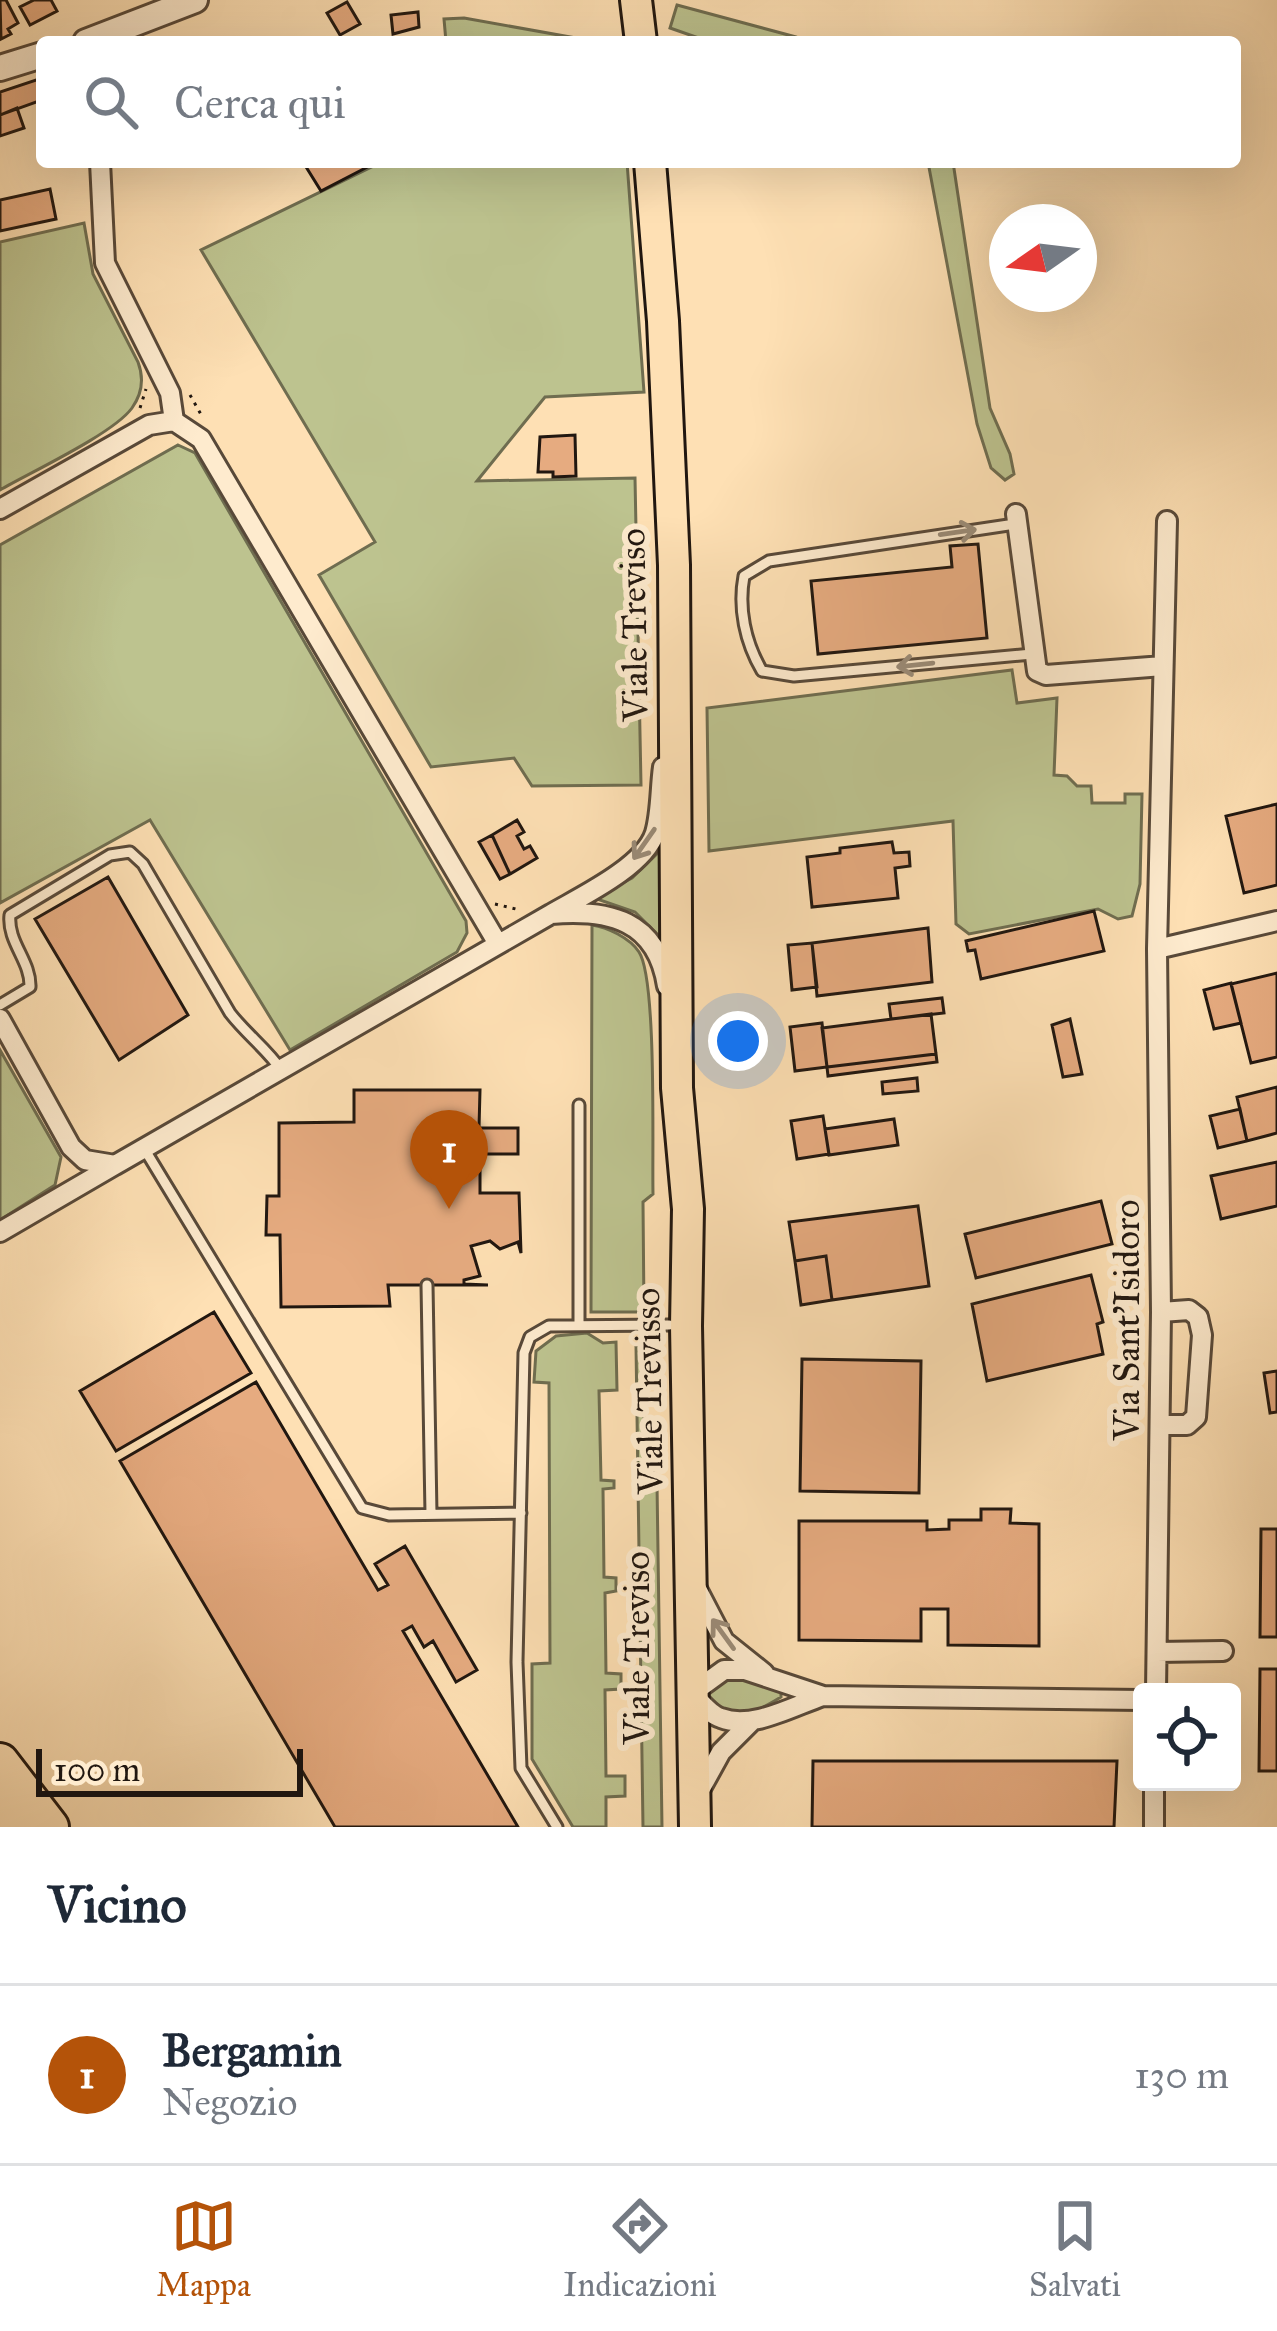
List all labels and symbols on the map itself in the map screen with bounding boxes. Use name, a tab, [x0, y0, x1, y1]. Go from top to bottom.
north arrow	[989, 204, 1097, 312]
one-way arrow	[938, 520, 977, 543]
street label: Viale Treviso	[610, 528, 658, 723]
one-way arrow	[896, 654, 935, 677]
one-way arrow	[632, 828, 657, 860]
your location	[708, 1011, 768, 1071]
pin: 1	[410, 1110, 488, 1209]
street label: Via Sant'Isidoro	[1105, 1200, 1149, 1441]
street label: Viale Trevisso	[625, 1287, 673, 1496]
street label: Viale Treviso	[615, 1551, 659, 1746]
one-way arrow	[711, 1618, 736, 1650]
scale bar	[36, 1743, 303, 1796]

